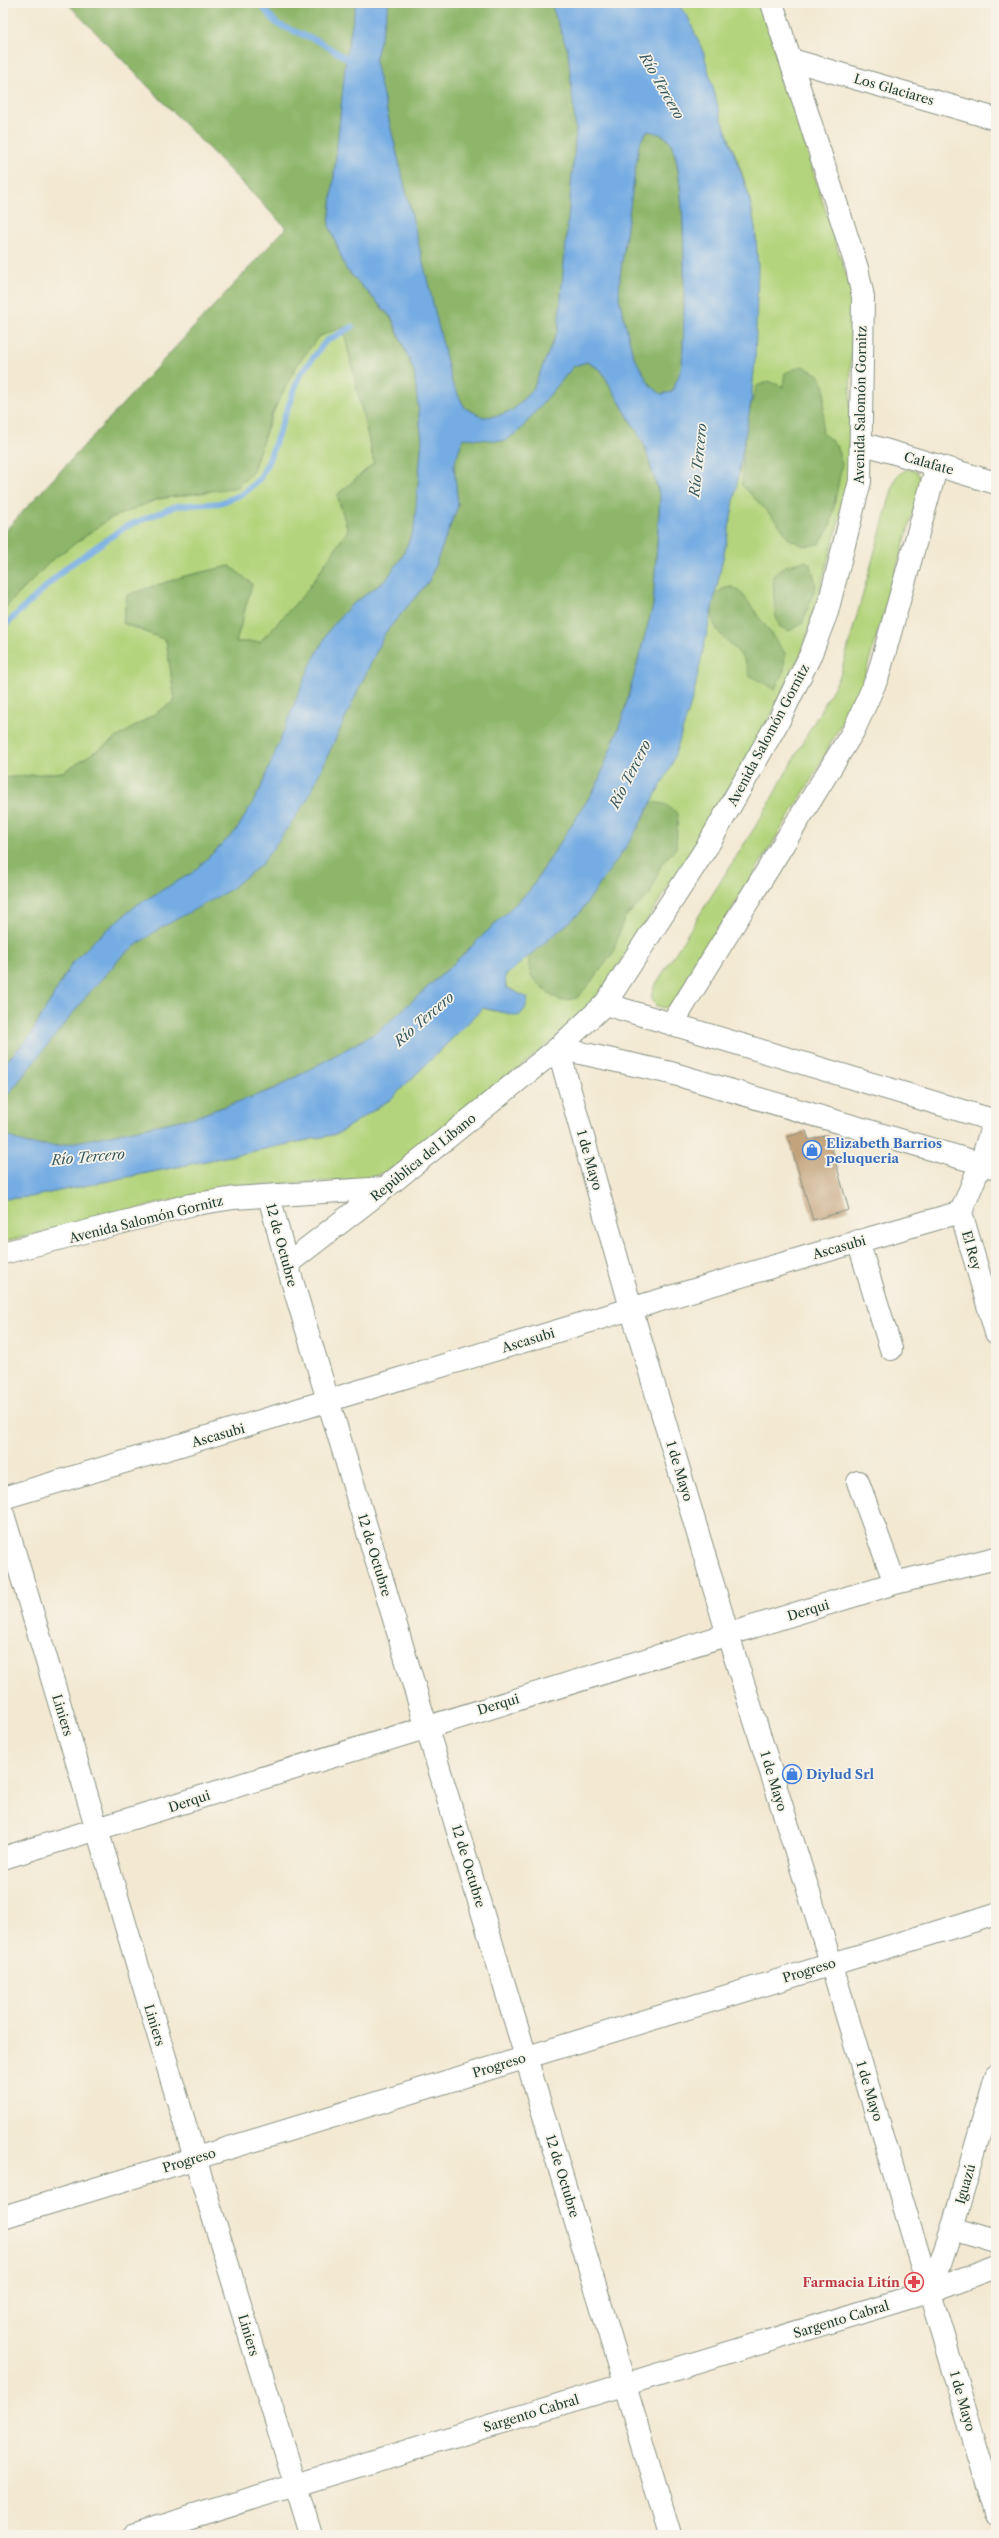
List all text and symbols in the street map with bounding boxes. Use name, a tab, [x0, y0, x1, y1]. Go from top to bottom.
water label: Río Tercero	[635, 49, 688, 123]
street label: Los Glaciares	[852, 70, 936, 108]
street label: Avenida Salomón Gornitz	[851, 325, 869, 485]
water label: Río Tercero	[685, 422, 711, 499]
street label: Calafate	[902, 448, 956, 478]
street label: Avenida Salomón Gornitz	[723, 661, 812, 810]
water label: Río Tercero	[605, 737, 655, 812]
water label: Río Tercero	[389, 988, 458, 1051]
street label: República del Líbano	[367, 1110, 479, 1204]
street label: 1 de Mayo	[574, 1128, 606, 1192]
place label: Elizabeth Barrios peluqueria	[826, 1135, 942, 1166]
shop icon: Elizabeth Barrios peluqueria	[801, 1139, 823, 1161]
water label: Río Tercero	[49, 1145, 126, 1169]
street label: Avenida Salomón Gornitz	[66, 1192, 225, 1246]
street label: 12 de Octubre	[263, 1202, 301, 1288]
street label: El Rey	[959, 1229, 985, 1272]
street label: Ascasubi	[810, 1232, 867, 1262]
street label: Ascasubi	[499, 1324, 556, 1356]
street label: Ascasubi	[189, 1420, 246, 1450]
street label: 1 de Mayo	[663, 1439, 697, 1503]
street label: 12 de Octubre	[355, 1512, 395, 1598]
street label: Derqui	[785, 1596, 831, 1624]
street label: Derqui	[475, 1690, 521, 1718]
street label: Liniers	[49, 1692, 77, 1738]
street label: 1 de Mayo	[757, 1749, 791, 1813]
shop icon: Diylud Srl	[781, 1763, 803, 1785]
place label: Diylud Srl	[806, 1766, 875, 1782]
street label: Derqui	[166, 1787, 212, 1815]
street label: 12 de Octubre	[449, 1823, 489, 1909]
street label: Progreso	[780, 1954, 838, 1986]
street label: Liniers	[141, 2002, 169, 2048]
street label: Progreso	[470, 2049, 528, 2081]
street label: 1 de Mayo	[853, 2059, 887, 2123]
street label: 12 de Octubre	[543, 2133, 583, 2219]
street label: Progreso	[160, 2144, 218, 2176]
street label: Iguazú	[952, 2162, 978, 2206]
pharmacy icon: Farmacia Litín	[903, 2271, 925, 2293]
place label: Farmacia Litín	[803, 2274, 900, 2290]
street label: Sargento Cabral	[791, 2297, 891, 2341]
street label: Liniers	[235, 2312, 263, 2358]
street label: 1 de Mayo	[947, 2369, 979, 2433]
street label: Sargento Cabral	[481, 2391, 581, 2435]

